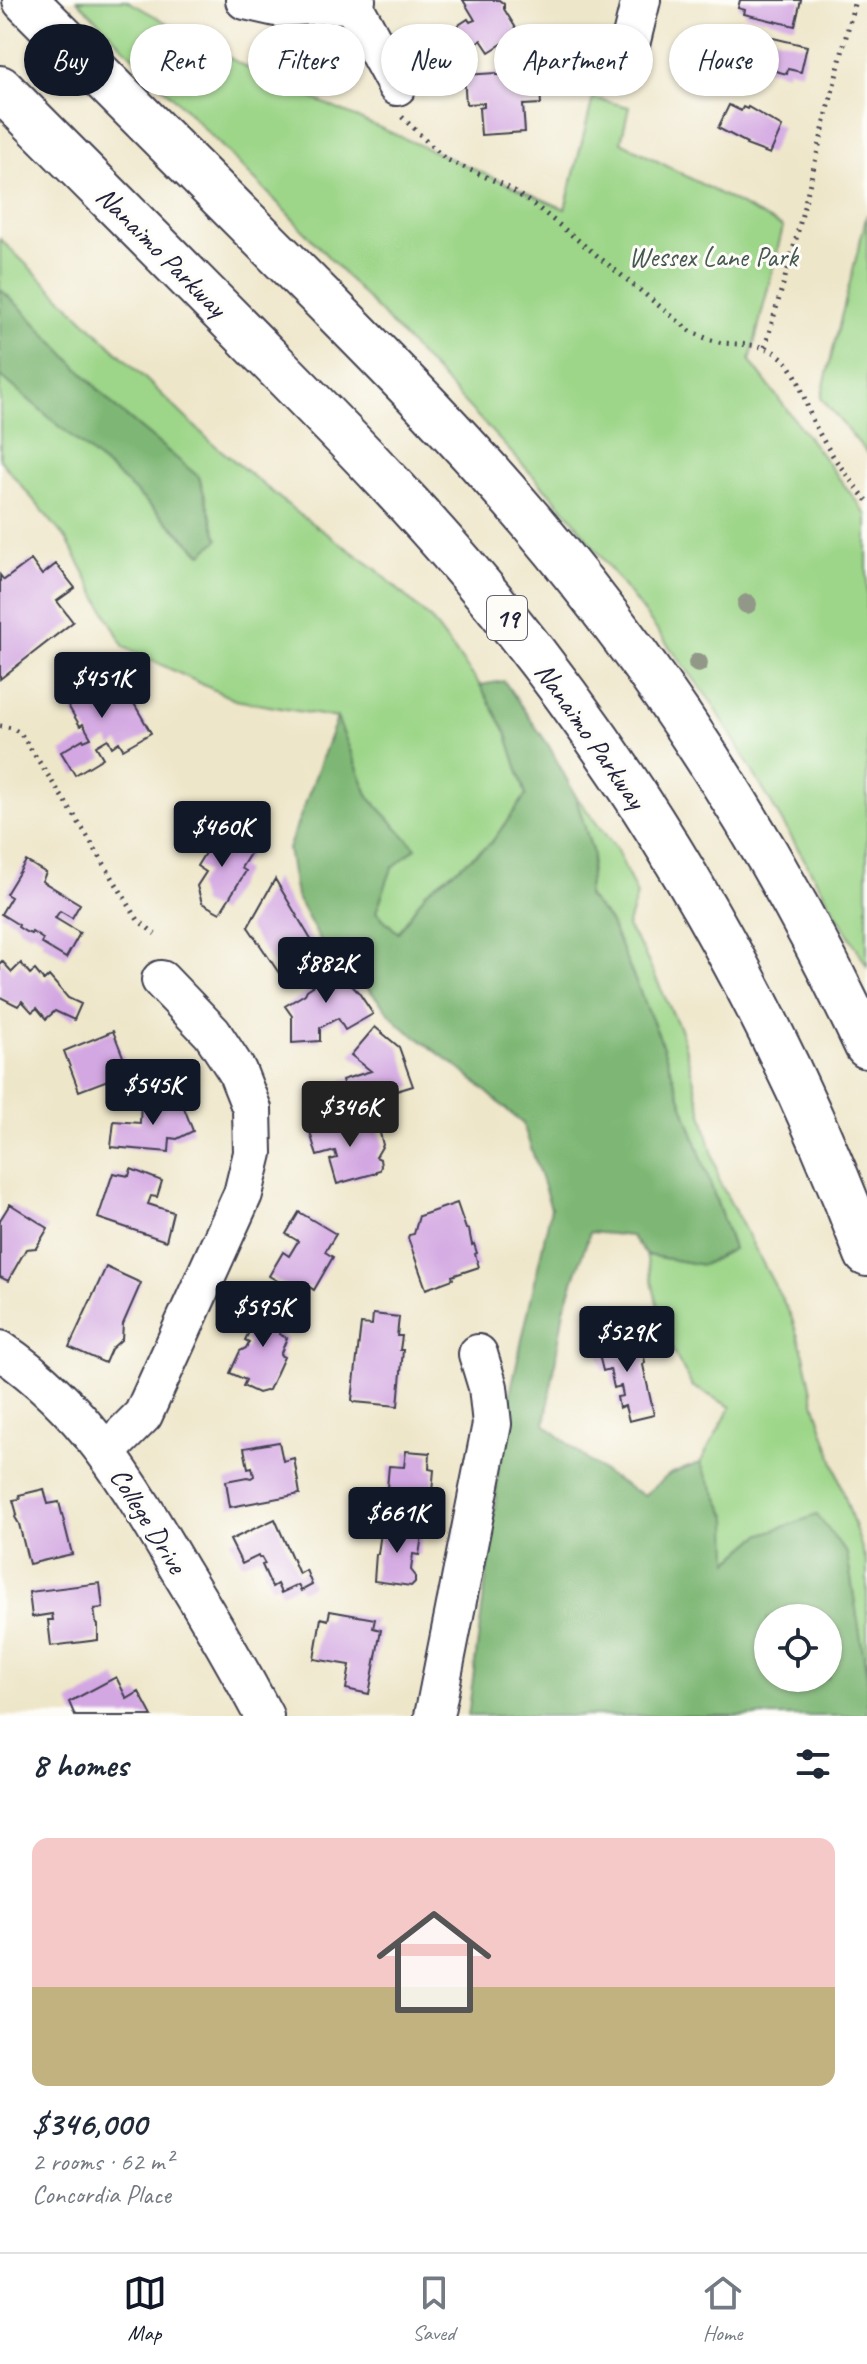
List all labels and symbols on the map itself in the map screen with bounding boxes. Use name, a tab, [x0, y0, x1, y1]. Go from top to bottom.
street label: Nanaimo Parkway	[89, 179, 236, 326]
park label: Wessex Lane Park	[628, 239, 799, 274]
road number: 19	[487, 596, 527, 640]
pin: $451K	[46, 652, 158, 720]
street label: Nanaimo Parkway	[527, 655, 655, 817]
pin: $460K	[166, 801, 278, 869]
pin: $882K	[270, 937, 382, 1005]
pin: $545K	[97, 1059, 209, 1127]
pin: $346K	[294, 1081, 406, 1149]
pin: $595K	[207, 1281, 319, 1349]
pin: $529K	[571, 1306, 683, 1374]
street label: College Drive	[103, 1461, 196, 1581]
pin: $661K	[341, 1487, 453, 1555]

